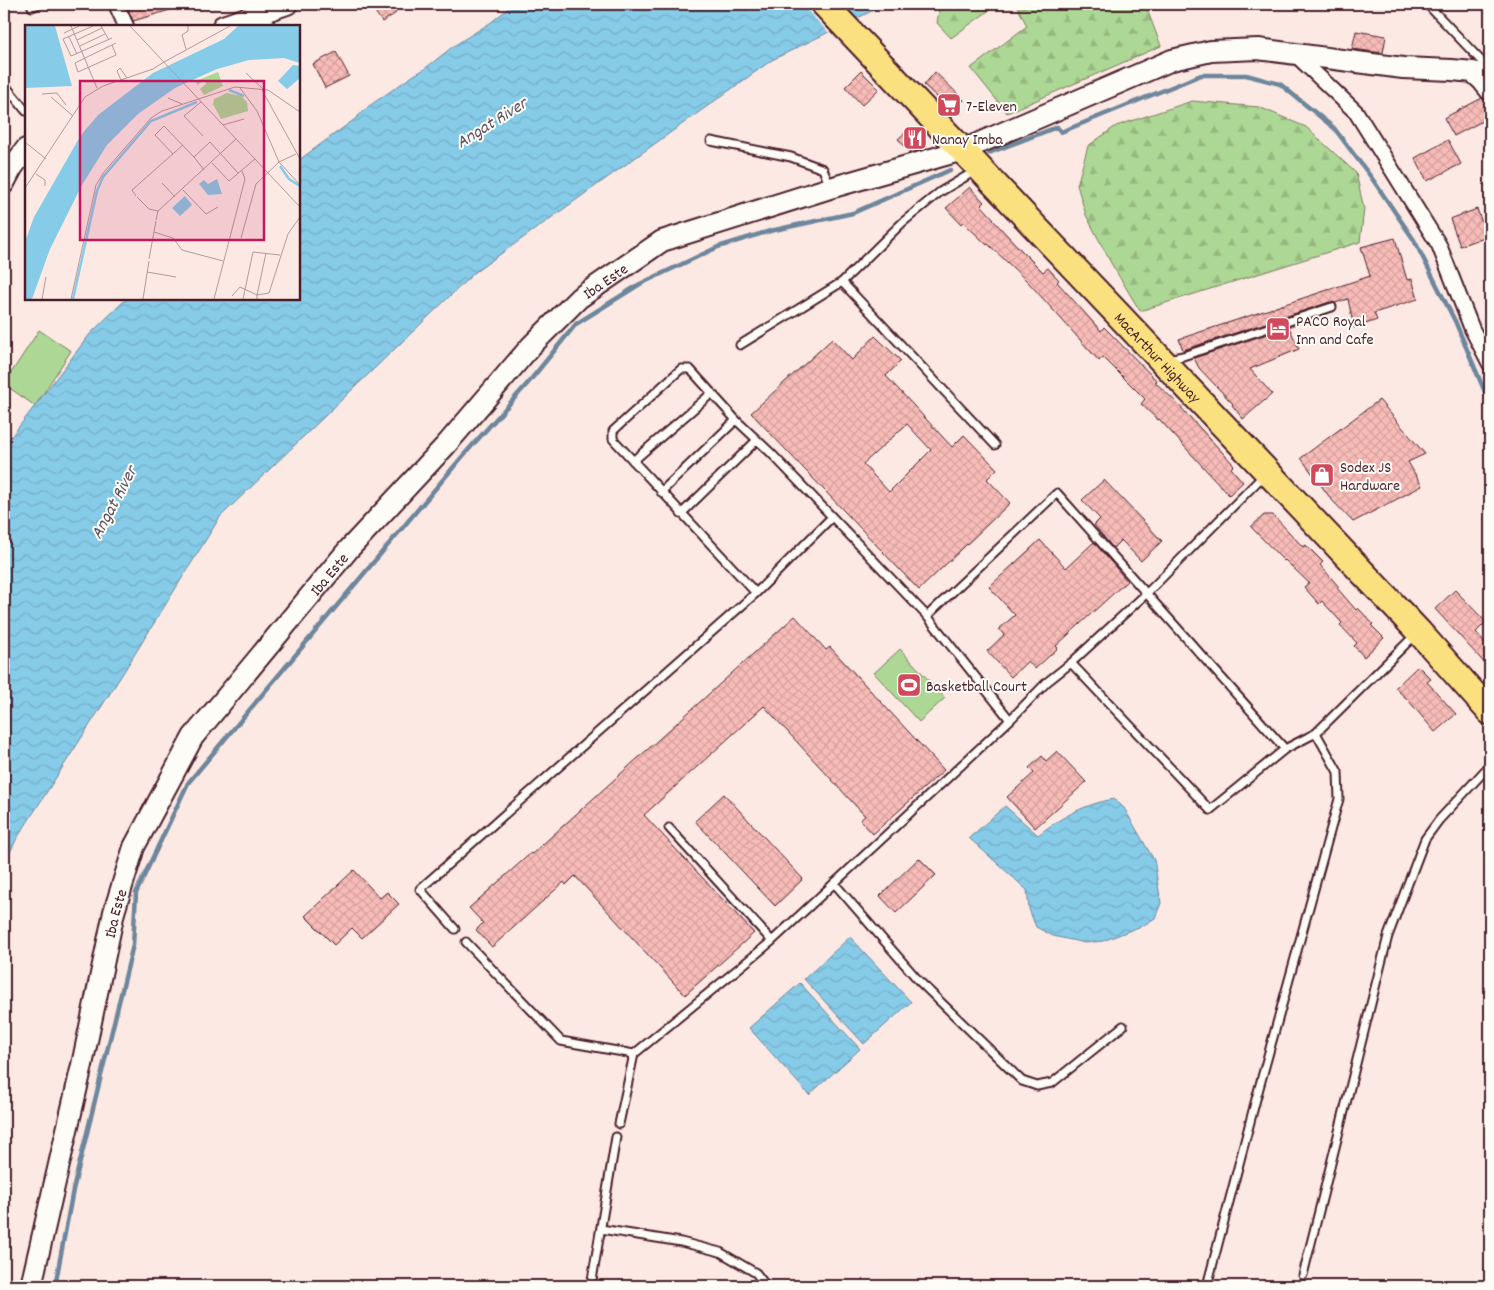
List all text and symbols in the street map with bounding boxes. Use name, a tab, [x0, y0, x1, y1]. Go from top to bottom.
inset map	[25, 25, 300, 300]
water label: Angat River	[452, 91, 535, 156]
supermarket icon: 7-Eleven	[936, 92, 962, 118]
place label: 7-Eleven	[966, 96, 1017, 119]
restaurant icon: Nanay Imba	[902, 125, 928, 151]
place label: Nanay Imba	[932, 129, 1003, 152]
street label: Iba Este	[579, 259, 633, 306]
street label: MacArthur Highway	[1108, 308, 1206, 409]
place label: PACO Royal Inn and Cafe	[1296, 311, 1374, 352]
hotel icon: PACO Royal Inn and Cafe	[1265, 316, 1291, 342]
place label: Sodex JS Hardware	[1340, 457, 1400, 498]
water label: Angat River	[86, 460, 146, 544]
shop icon: Sodex JS Hardware	[1309, 462, 1335, 488]
street label: Iba Este	[305, 549, 355, 602]
sports icon: Basketball Court	[896, 672, 922, 698]
place label: Basketball Court	[926, 676, 1027, 699]
street label: Iba Este	[100, 886, 134, 940]

